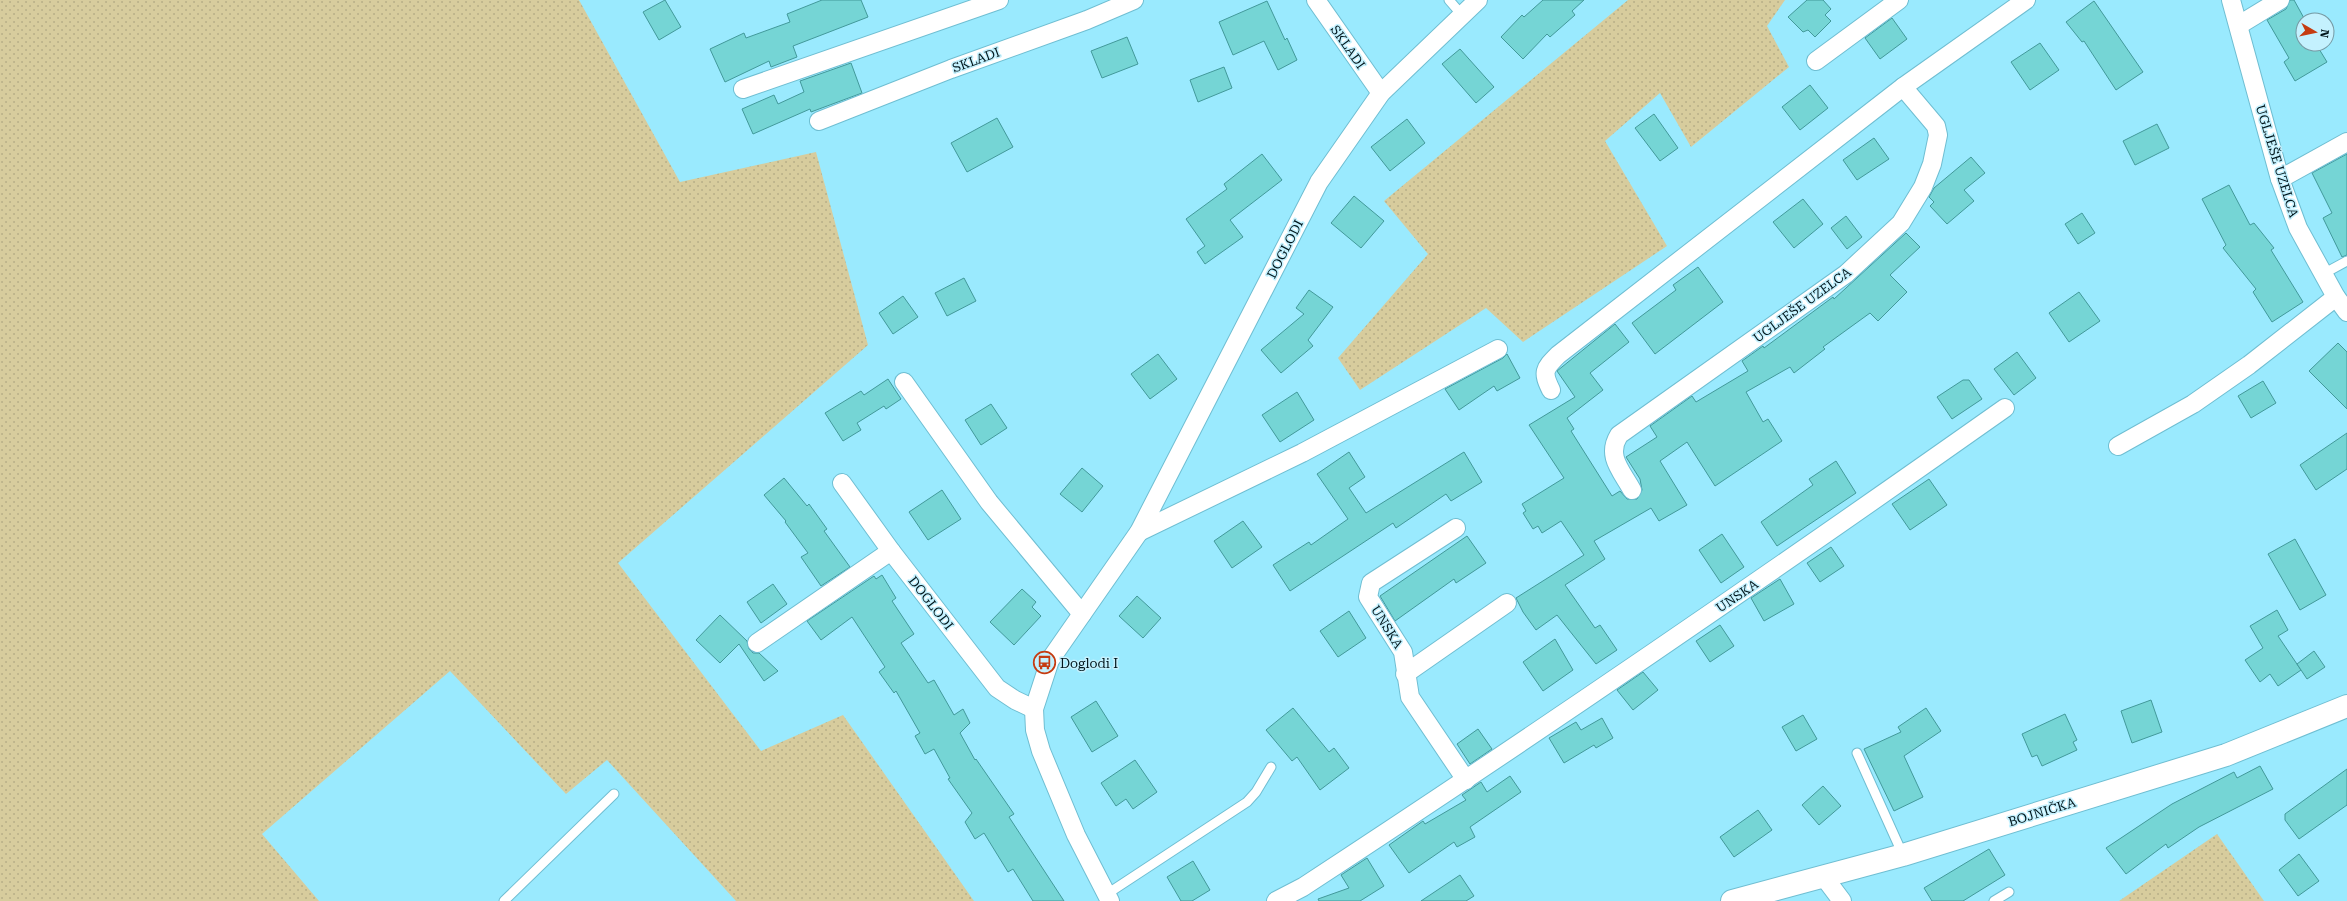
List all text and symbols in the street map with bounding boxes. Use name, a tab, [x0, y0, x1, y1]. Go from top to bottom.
north arrow	[2295, 12, 2335, 52]
street label: SKLADI	[1328, 22, 1368, 72]
text: N	[2317, 28, 2331, 39]
street label: SKLADI	[950, 44, 1002, 76]
street label: UGLJEŠE UZELCA	[2253, 102, 2302, 219]
street label: DOGLODI	[1264, 217, 1306, 281]
street label: UGLJEŠE UZELCA	[1750, 264, 1854, 346]
street label: DOGLODI	[905, 573, 957, 633]
street label: UNSKA	[1713, 576, 1761, 616]
street label: UNSKA	[1368, 603, 1406, 651]
bus stop icon: Doglodi I	[1031, 650, 1057, 676]
place label: Doglodi I	[1060, 656, 1118, 671]
street label: BOJNIČKA	[2006, 794, 2077, 829]

